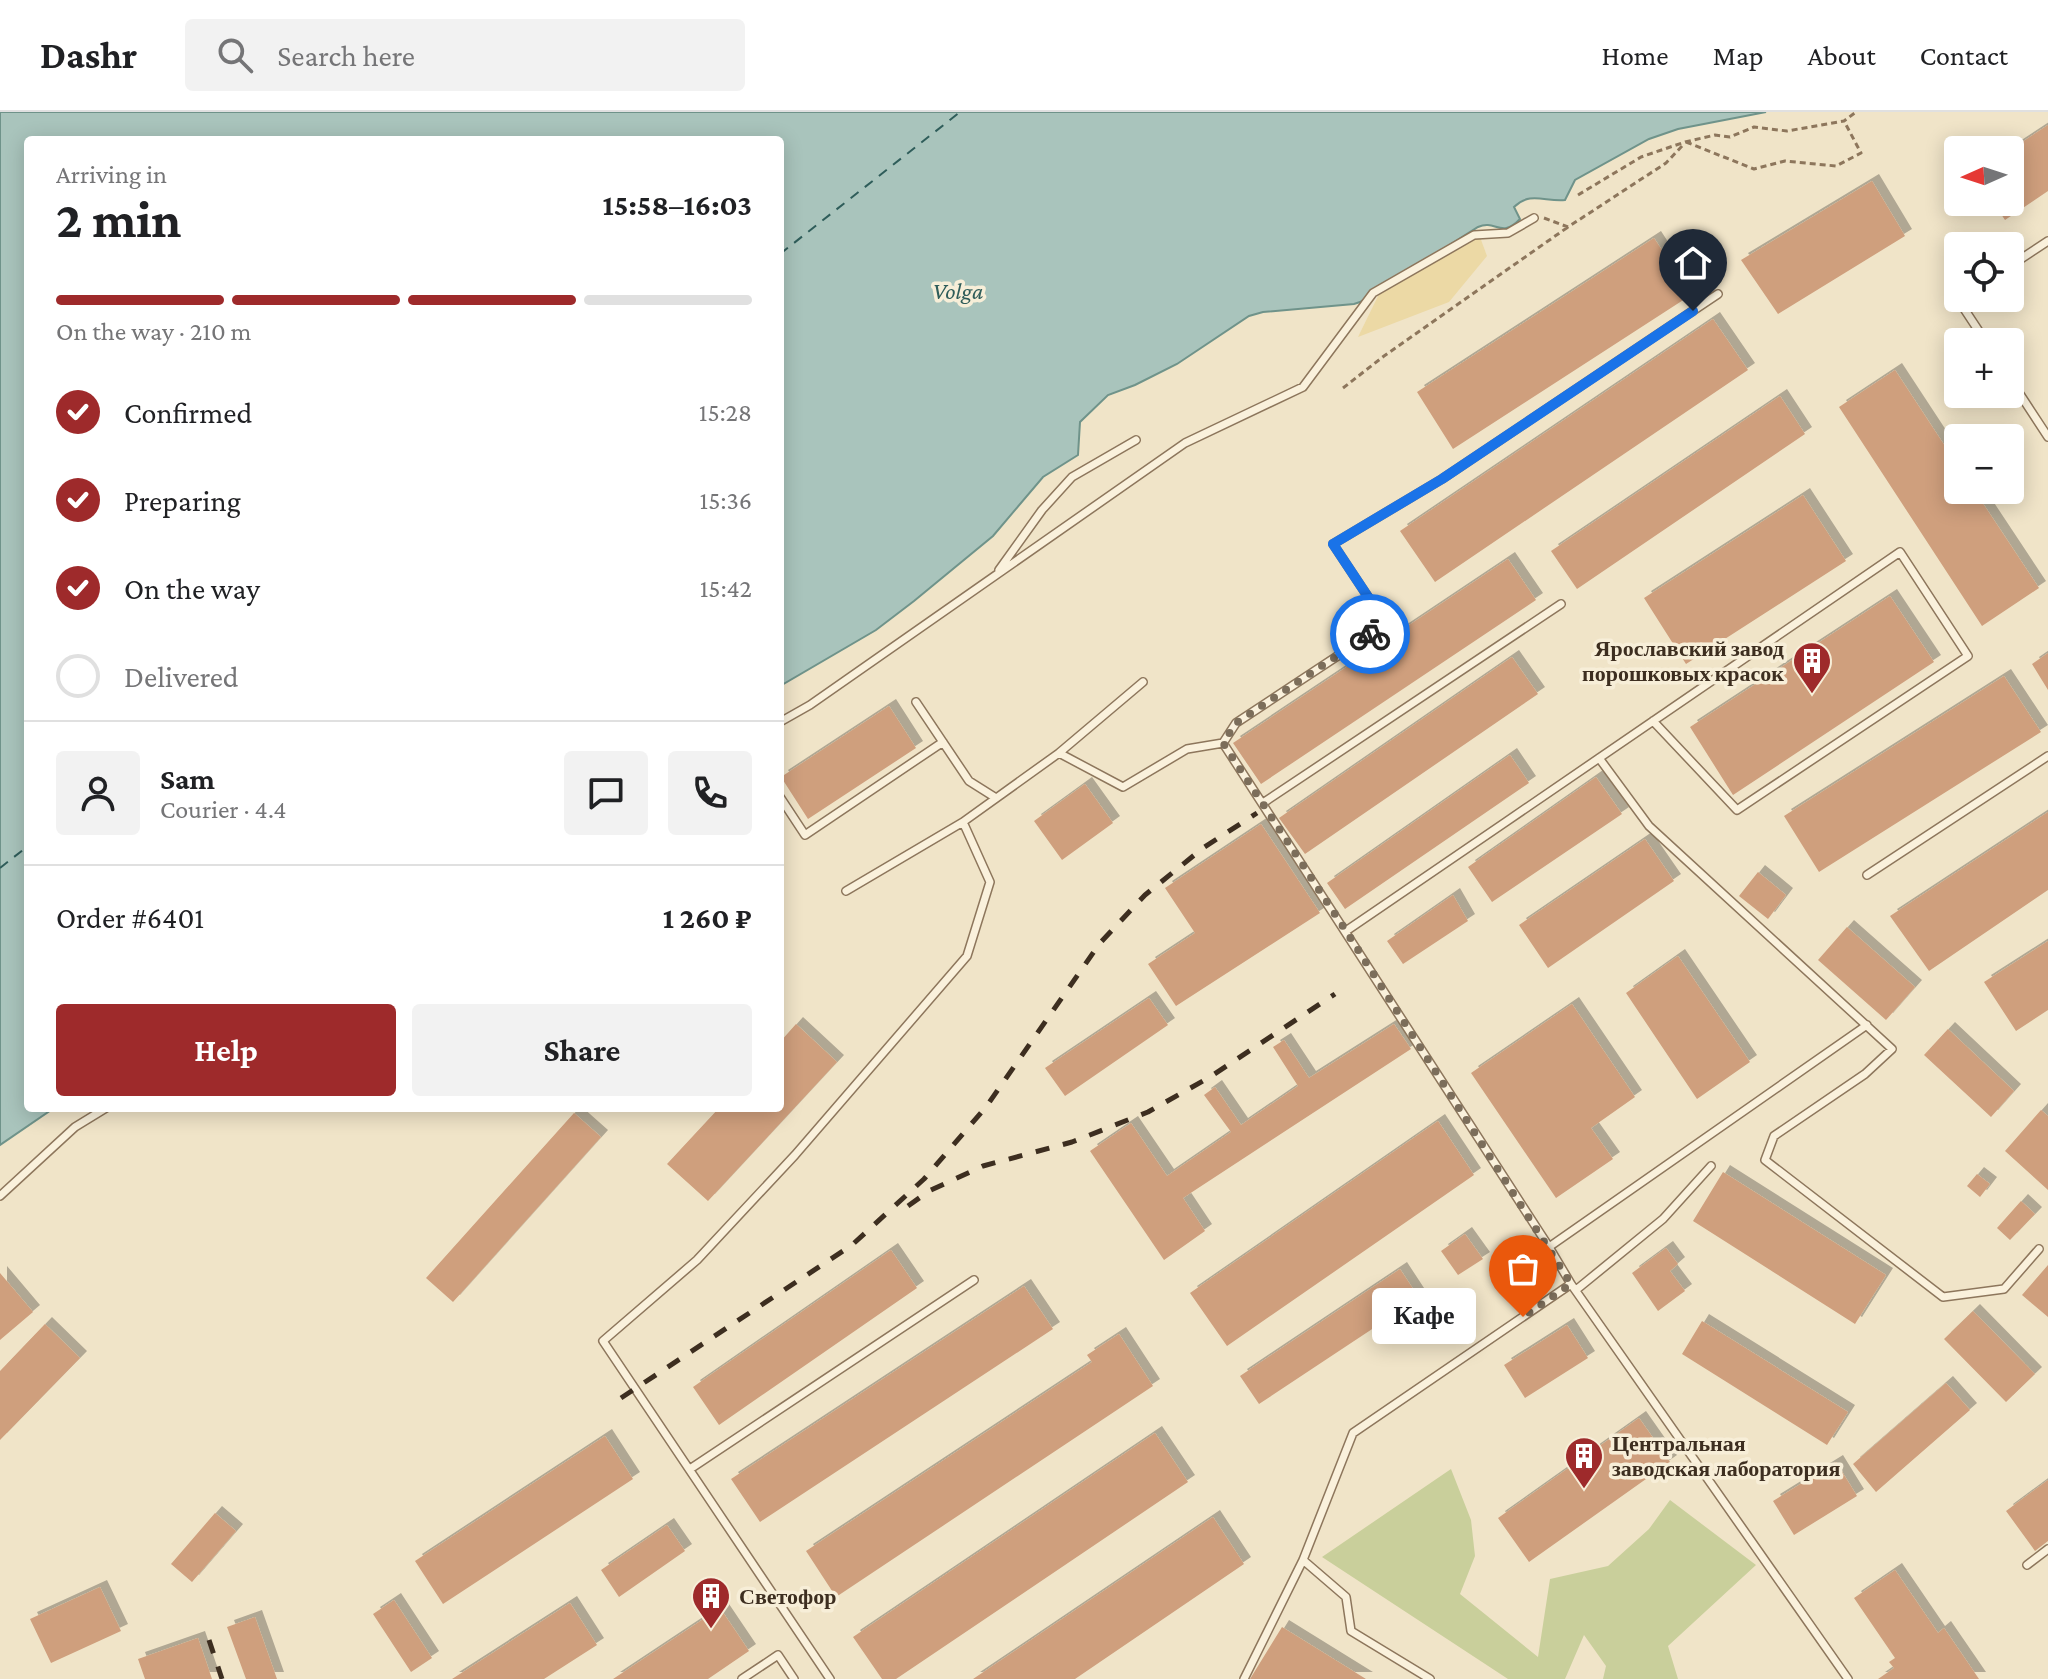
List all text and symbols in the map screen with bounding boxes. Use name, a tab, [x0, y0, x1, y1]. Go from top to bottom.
search box	[185, 19, 745, 91]
icon: search	[213, 33, 257, 77]
text: Dashr	[40, 34, 137, 76]
text: Search here	[277, 39, 415, 72]
text: Home	[1602, 40, 1669, 71]
text: Map	[1713, 40, 1764, 71]
text: About	[1808, 40, 1876, 71]
text: Contact	[1920, 40, 2008, 71]
north arrow	[1944, 136, 2024, 216]
map controls	[1944, 136, 2024, 504]
text: Arriving in	[56, 160, 167, 189]
text: 15:58–16:03	[603, 188, 752, 221]
text: 2 min	[56, 190, 181, 248]
pin	[1659, 229, 1727, 311]
button: locate	[1944, 232, 2024, 312]
icon: home	[1671, 241, 1715, 285]
water label: Volga	[933, 277, 983, 304]
text: On the way · 210 m	[56, 317, 251, 346]
button: +	[1944, 328, 2024, 408]
icon: check	[56, 390, 100, 434]
text: Confirmed	[124, 396, 252, 429]
text: 15:28	[699, 398, 752, 427]
button: −	[1944, 424, 2024, 504]
icon: check	[56, 478, 100, 522]
text: Preparing	[124, 484, 241, 517]
text: 15:36	[700, 486, 752, 515]
icon: check	[56, 566, 100, 610]
text: On the way	[124, 572, 260, 605]
text: 15:42	[700, 574, 752, 603]
courier	[1330, 594, 1410, 674]
icon: bike	[1348, 612, 1392, 656]
place label: Ярославский завод порошковых красок	[1582, 636, 1784, 686]
building icon: Ярославский завод порошковых красок	[1791, 640, 1833, 695]
text: Delivered	[124, 660, 239, 693]
button: person	[56, 751, 140, 835]
button: chat	[564, 751, 648, 835]
button: phone	[668, 751, 752, 835]
text: Sam	[160, 762, 215, 795]
text: Courier · 4.4	[160, 795, 286, 824]
text: Order #6401	[56, 901, 204, 934]
text: 1 260 ₽	[663, 901, 752, 934]
button: Help	[56, 1004, 396, 1096]
button: Share	[412, 1004, 752, 1096]
pin	[1489, 1235, 1557, 1317]
icon: bag	[1501, 1247, 1545, 1291]
callout: Кафе	[1371, 1289, 1475, 1345]
text: Кафе	[1393, 1301, 1455, 1330]
place label: Центральная заводская лаборатория	[1612, 1431, 1840, 1481]
building icon: Центральная заводская лаборатория	[1563, 1435, 1605, 1490]
building icon: Светофор	[690, 1575, 732, 1630]
place label: Светофор	[739, 1584, 837, 1609]

